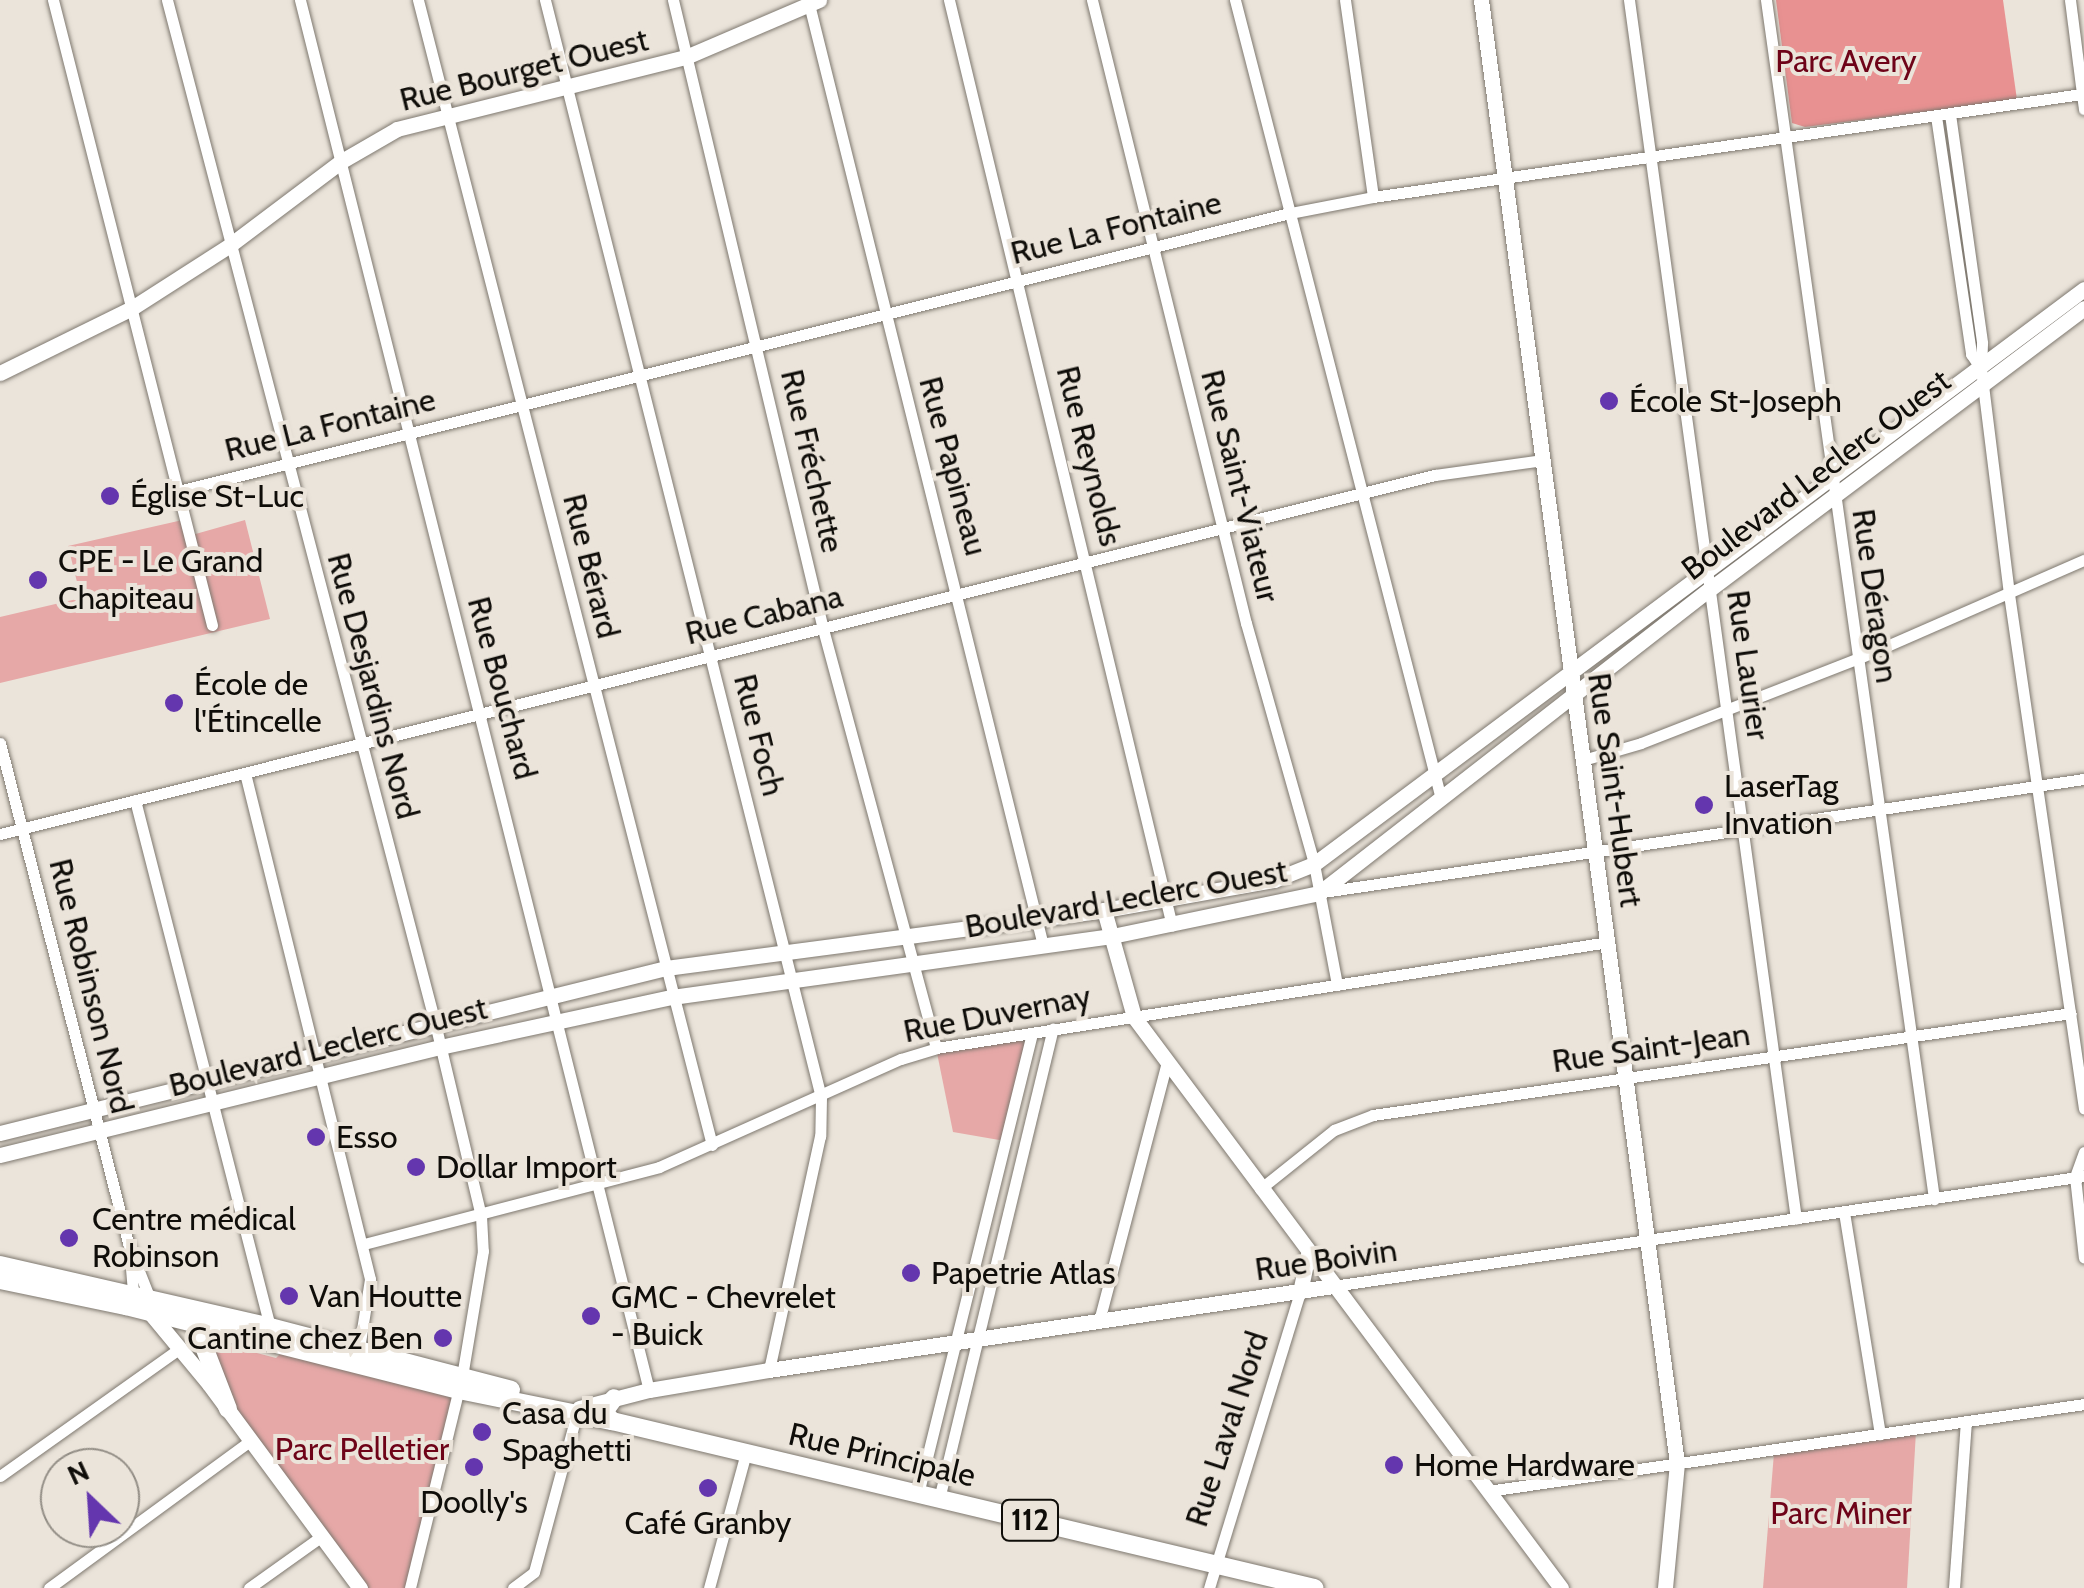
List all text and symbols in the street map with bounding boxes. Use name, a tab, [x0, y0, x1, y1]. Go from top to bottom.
street label: Rue Bourget Ouest	[396, 21, 652, 119]
park label: Parc Avery	[1775, 42, 1917, 80]
street label: Rue La Fontaine	[1007, 183, 1225, 273]
street label: Rue Reynolds	[1048, 362, 1130, 550]
street label: Boulevard Leclerc Ouest	[1674, 362, 1958, 588]
street label: Rue Fréchette	[772, 366, 852, 556]
street label: Rue Saint-Viateur	[1193, 366, 1287, 606]
street label: Rue Papineau	[911, 372, 995, 560]
street label: Rue La Fontaine	[221, 380, 439, 470]
place label: École St-Joseph	[1629, 382, 1842, 420]
marker: École St-Joseph	[1598, 390, 1620, 412]
place label: Église St-Luc	[130, 477, 304, 515]
marker: Église St-Luc	[99, 485, 121, 507]
street label: Rue Bérard	[555, 490, 627, 642]
street label: Rue Déragon	[1844, 506, 1906, 686]
place label: CPE - Le Grand Chapiteau	[58, 543, 263, 618]
street label: Rue Desjardins Nord	[319, 549, 427, 823]
marker: CPE - Le Grand Chapiteau	[27, 569, 49, 591]
street label: Rue Cabana	[681, 577, 847, 653]
street label: Rue Laurier	[1718, 588, 1778, 742]
street label: Rue Bouchard	[459, 593, 545, 783]
place label: École de l'Étincelle	[194, 666, 322, 741]
street label: Rue Foch	[725, 670, 793, 800]
street label: Rue Saint-Hubert	[1580, 670, 1650, 910]
marker: École de l'Étincelle	[163, 692, 185, 714]
place label: LaserTag Invation	[1724, 768, 1839, 843]
marker: LaserTag Invation	[1693, 794, 1715, 816]
street label: Boulevard Leclerc Ouest	[962, 852, 1290, 946]
street label: Rue Robinson Nord	[41, 855, 141, 1117]
street label: Rue Duvernay	[900, 977, 1094, 1051]
street label: Boulevard Leclerc Ouest	[165, 989, 491, 1105]
street label: Rue Saint-Jean	[1550, 1015, 1752, 1081]
place label: Esso	[336, 1118, 398, 1156]
marker: Esso	[305, 1126, 327, 1148]
place label: Dollar Import	[436, 1148, 617, 1186]
marker: Dollar Import	[405, 1156, 427, 1178]
place label: Centre médical Robinson	[92, 1201, 296, 1276]
marker: Centre médical Robinson	[56, 1225, 82, 1251]
street label: Rue Boivin	[1252, 1231, 1400, 1289]
place label: Papetrie Atlas	[931, 1254, 1115, 1292]
marker: Papetrie Atlas	[900, 1262, 922, 1284]
place label: Van Houtte	[309, 1277, 462, 1315]
place label: GMC - Chevrelet - Buick	[611, 1279, 836, 1354]
marker: Van Houtte	[278, 1285, 300, 1307]
marker: GMC - Chevrelet - Buick	[580, 1305, 602, 1327]
place label: Cantine chez Ben	[187, 1319, 423, 1357]
marker: Cantine chez Ben	[432, 1327, 454, 1349]
street label: Rue Laval Nord	[1177, 1327, 1277, 1531]
place label: Casa du Spaghetti	[502, 1395, 632, 1470]
street label: Rue Principale	[785, 1415, 979, 1495]
marker: Casa du Spaghetti	[471, 1421, 493, 1443]
park label: Parc Pelletier	[275, 1430, 449, 1468]
place label: Home Hardware	[1414, 1446, 1635, 1484]
north arrow	[40, 1448, 140, 1548]
text: N	[62, 1453, 94, 1492]
marker: Home Hardware	[1383, 1454, 1405, 1476]
marker: Doolly's	[463, 1456, 485, 1478]
marker: Café Granby	[697, 1477, 719, 1499]
place label: Doolly's	[420, 1483, 528, 1521]
park label: Parc Miner	[1770, 1494, 1912, 1532]
road number: 112	[1000, 1495, 1060, 1545]
place label: Café Granby	[625, 1504, 791, 1542]

